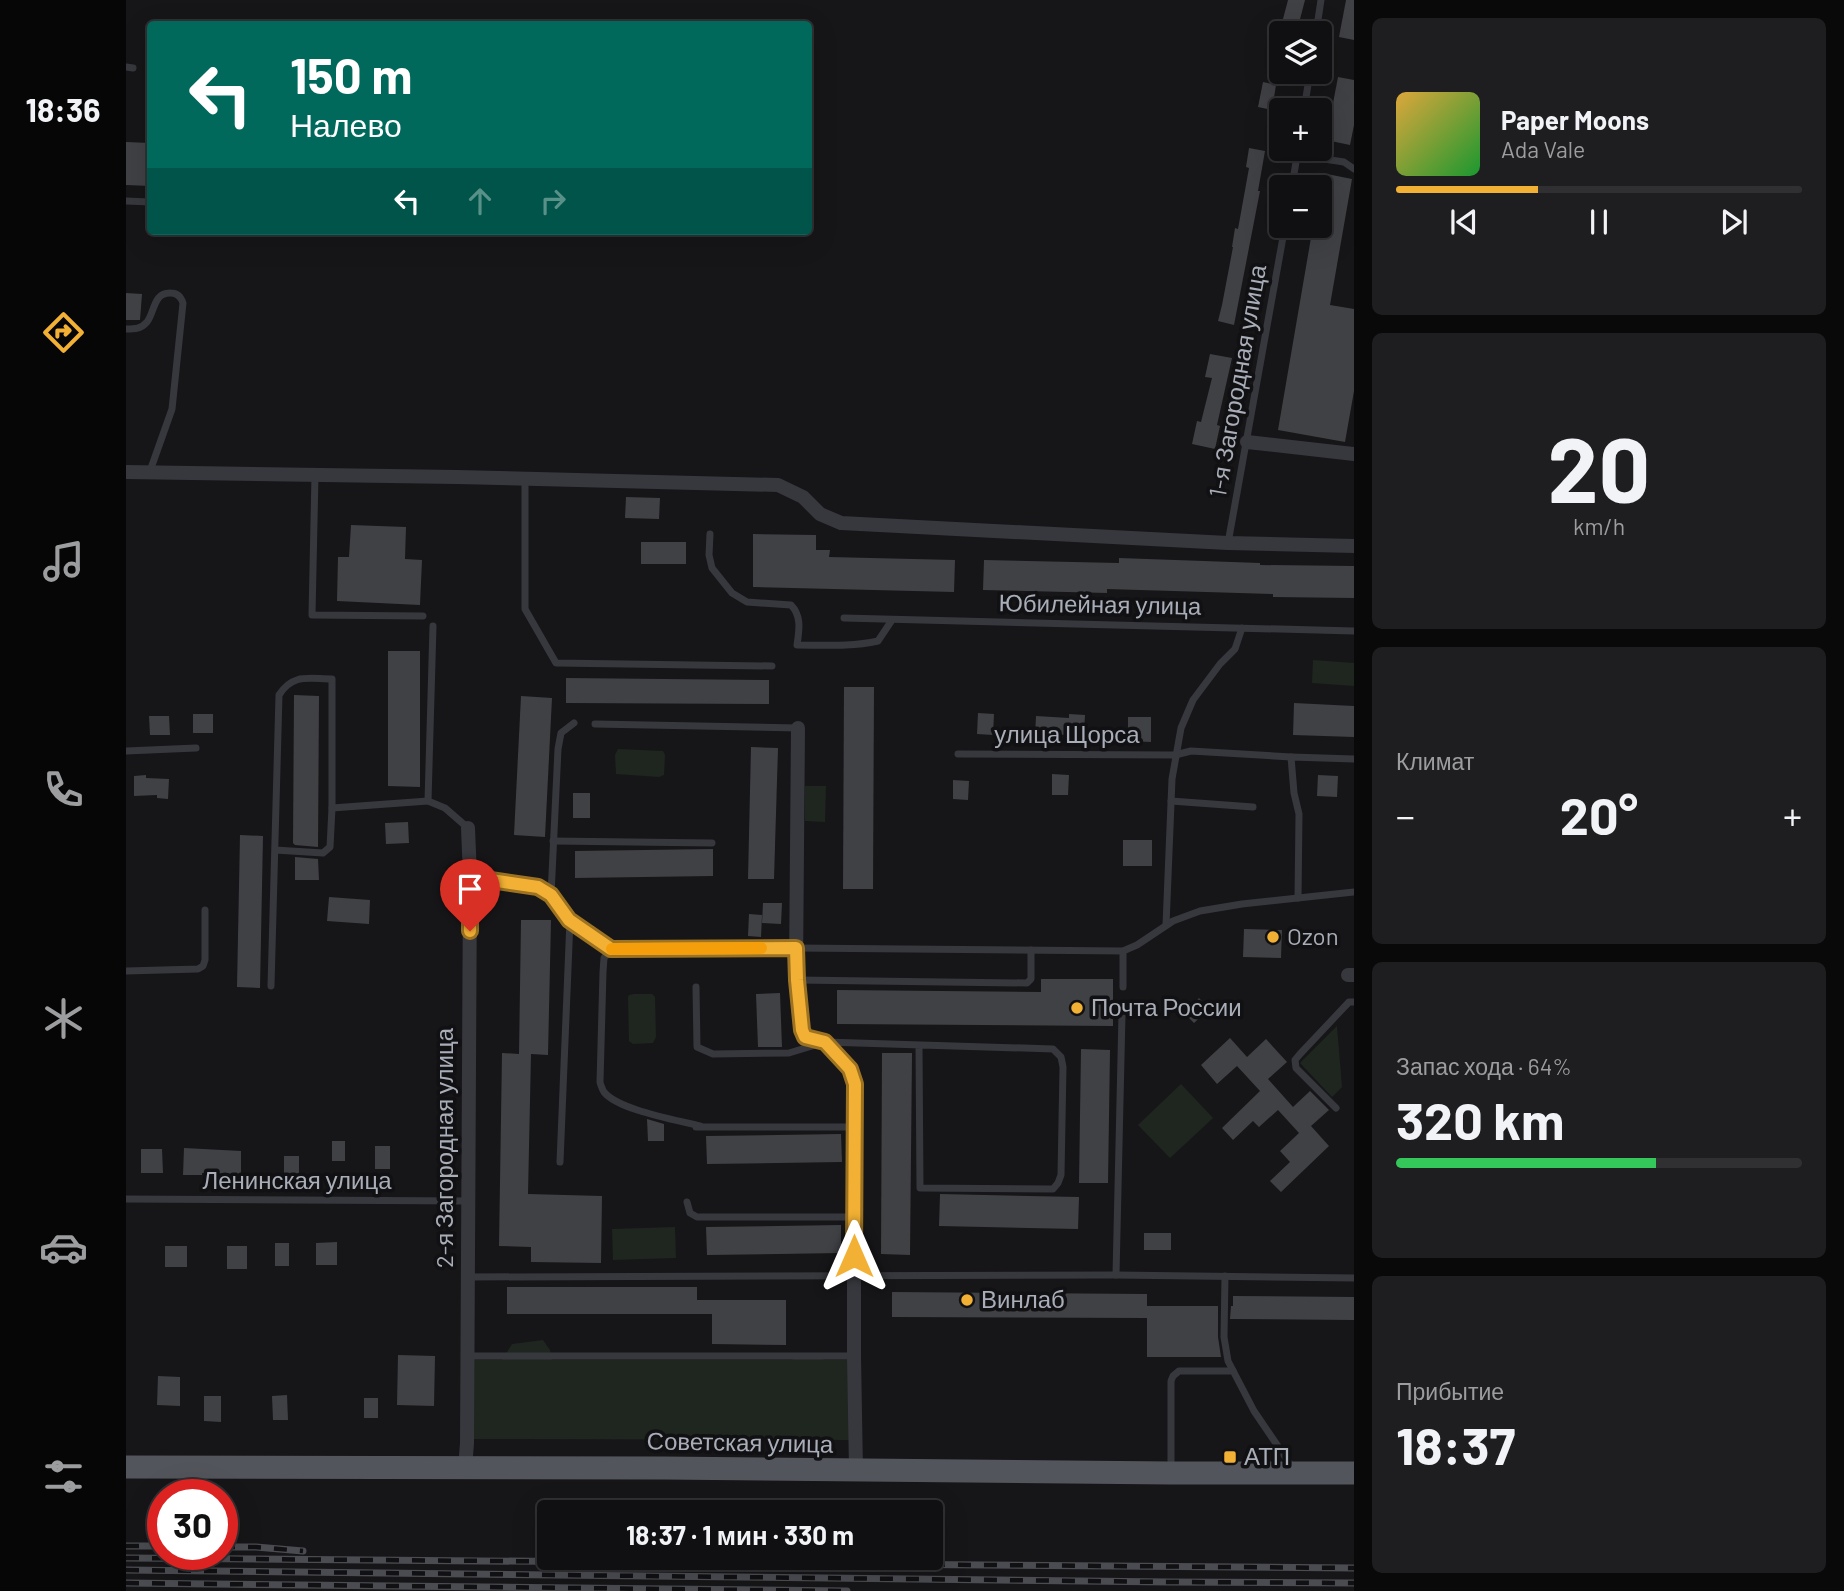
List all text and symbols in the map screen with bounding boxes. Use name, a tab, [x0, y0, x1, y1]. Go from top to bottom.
map controls	[1269, 21, 1332, 238]
button: layers	[1269, 21, 1332, 84]
text: 150 m	[290, 45, 412, 104]
icon: left	[175, 49, 266, 140]
text: 18:36	[26, 90, 100, 128]
button: +	[1269, 98, 1332, 161]
text: Paper Moons	[1501, 104, 1649, 135]
text: Налево	[290, 105, 402, 143]
text: Ada Vale	[1501, 135, 1585, 163]
button: −	[1269, 175, 1332, 238]
icon: left	[388, 182, 426, 220]
icon: ahead	[461, 182, 499, 220]
icon: right	[534, 182, 572, 220]
icon: previous	[1445, 203, 1483, 241]
icon: pause	[1580, 203, 1618, 241]
icon: next	[1715, 203, 1753, 241]
street label: 1-я Загородная улица	[1202, 262, 1271, 499]
icon: directions	[39, 308, 88, 357]
text: 20	[1548, 412, 1650, 521]
text: km/h	[1573, 512, 1625, 540]
icon: music	[39, 537, 88, 586]
street label: Юбилейная улица	[999, 587, 1202, 620]
street label: улица Щорса	[994, 719, 1140, 748]
text: Климат	[1396, 747, 1474, 775]
icon: phone	[39, 765, 88, 814]
text: 20°	[1560, 783, 1638, 845]
text: −	[1396, 792, 1415, 838]
text: +	[1783, 792, 1802, 838]
pin	[440, 859, 500, 931]
icon: arrive	[451, 870, 489, 908]
place label: Ozon	[1287, 921, 1339, 950]
marker: Ozon	[1265, 929, 1281, 945]
place label: Почта России	[1091, 992, 1242, 1021]
icon: climate	[39, 994, 88, 1043]
marker: Почта России	[1069, 1000, 1085, 1016]
street label: 2-я Загородная улица	[429, 1027, 458, 1268]
text: Запас хода · 64%	[1396, 1052, 1572, 1080]
text: 320 km	[1396, 1088, 1564, 1150]
street label: Ленинская улица	[202, 1165, 392, 1194]
position arrow	[817, 1219, 891, 1293]
icon: car	[39, 1223, 88, 1272]
place label: Винлаб	[981, 1284, 1065, 1313]
marker: Винлаб	[959, 1292, 975, 1308]
text: Прибытие	[1396, 1377, 1504, 1405]
text: 18:37	[1396, 1413, 1515, 1475]
street label: Советская улица	[646, 1425, 834, 1458]
place label: АТП	[1244, 1441, 1290, 1470]
marker: АТП	[1222, 1449, 1238, 1465]
icon: filters	[39, 1452, 88, 1501]
speed limit sign: 30	[147, 1479, 238, 1570]
text: 18:37 · 1 мин · 330 m	[626, 1519, 854, 1550]

